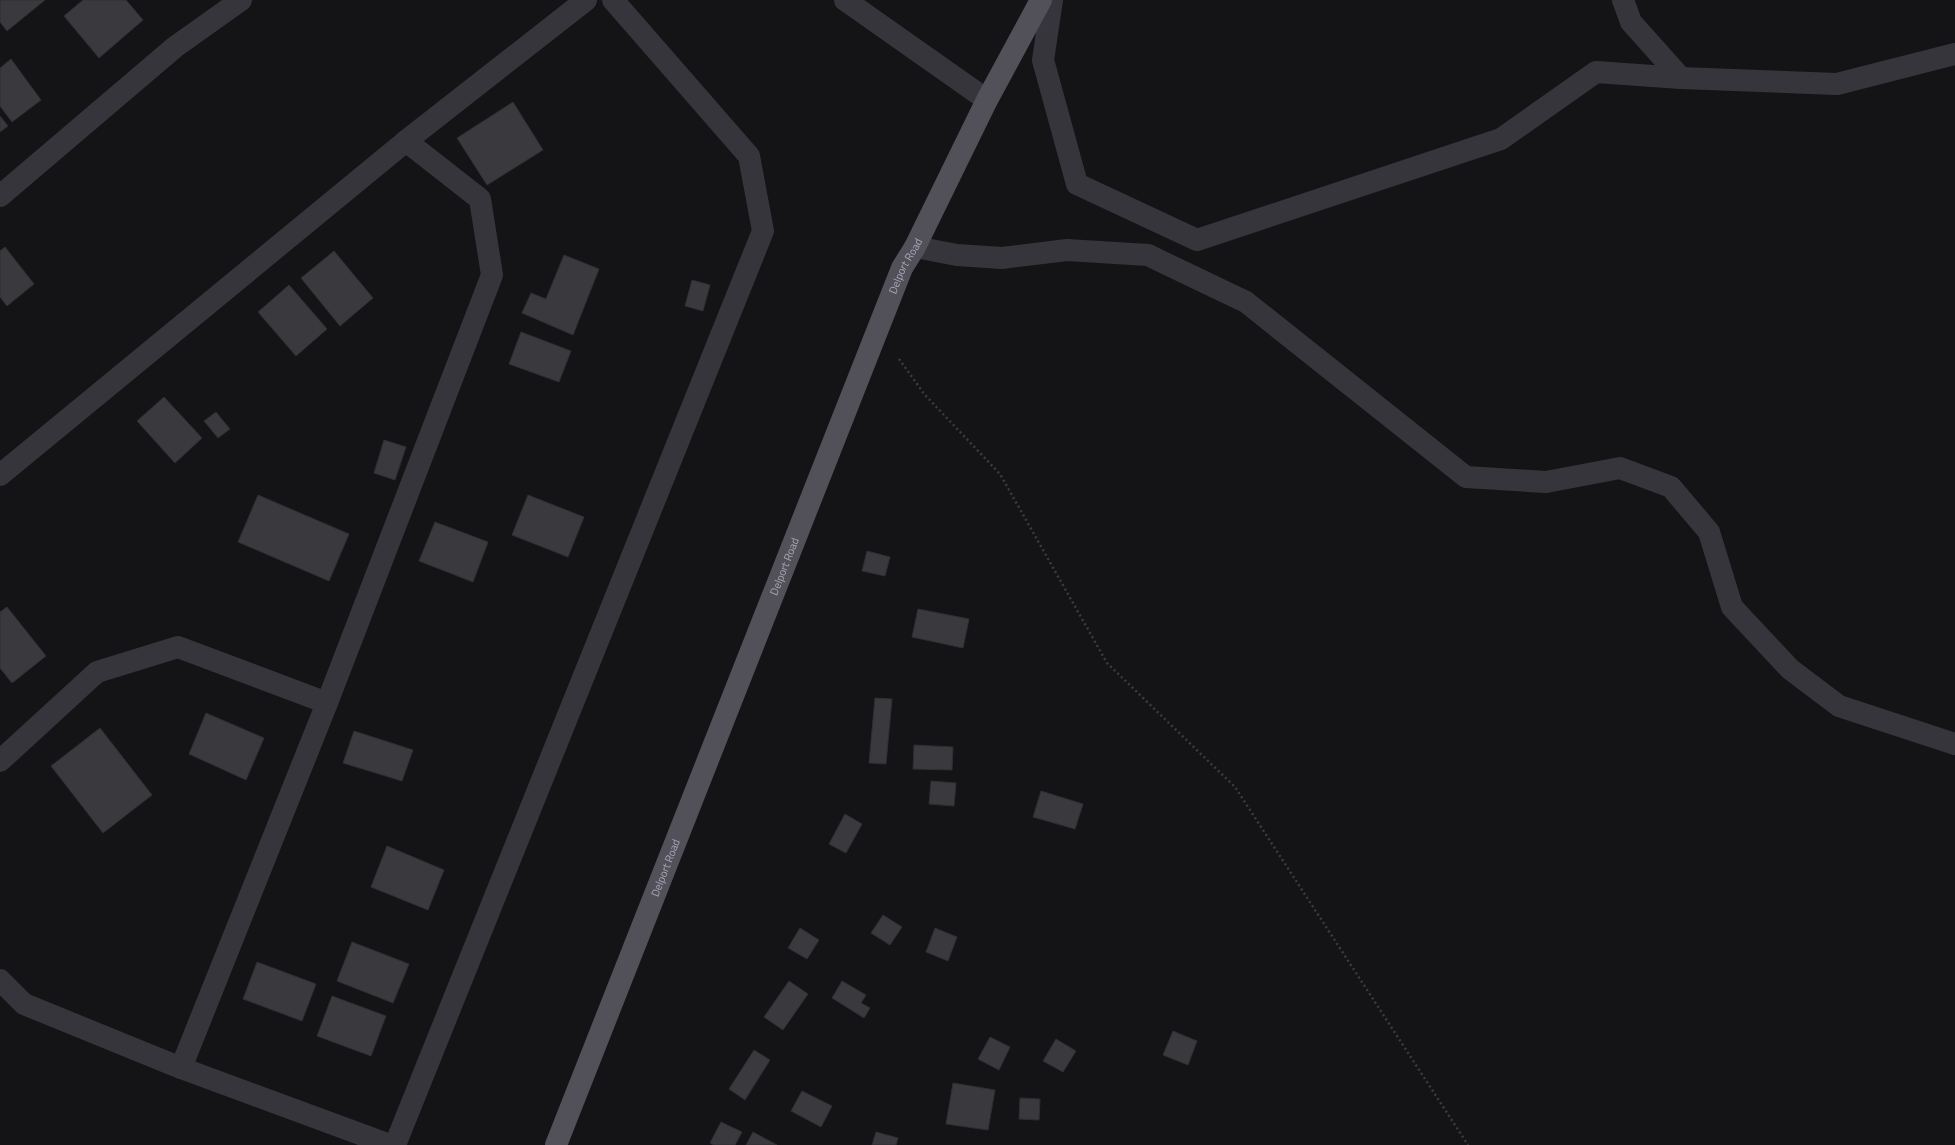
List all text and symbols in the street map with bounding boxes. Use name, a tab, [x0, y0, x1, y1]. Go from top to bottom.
street label: Delport Road	[885, 235, 926, 296]
street label: Delport Road	[766, 535, 803, 598]
street label: Delport Road	[647, 836, 684, 899]

